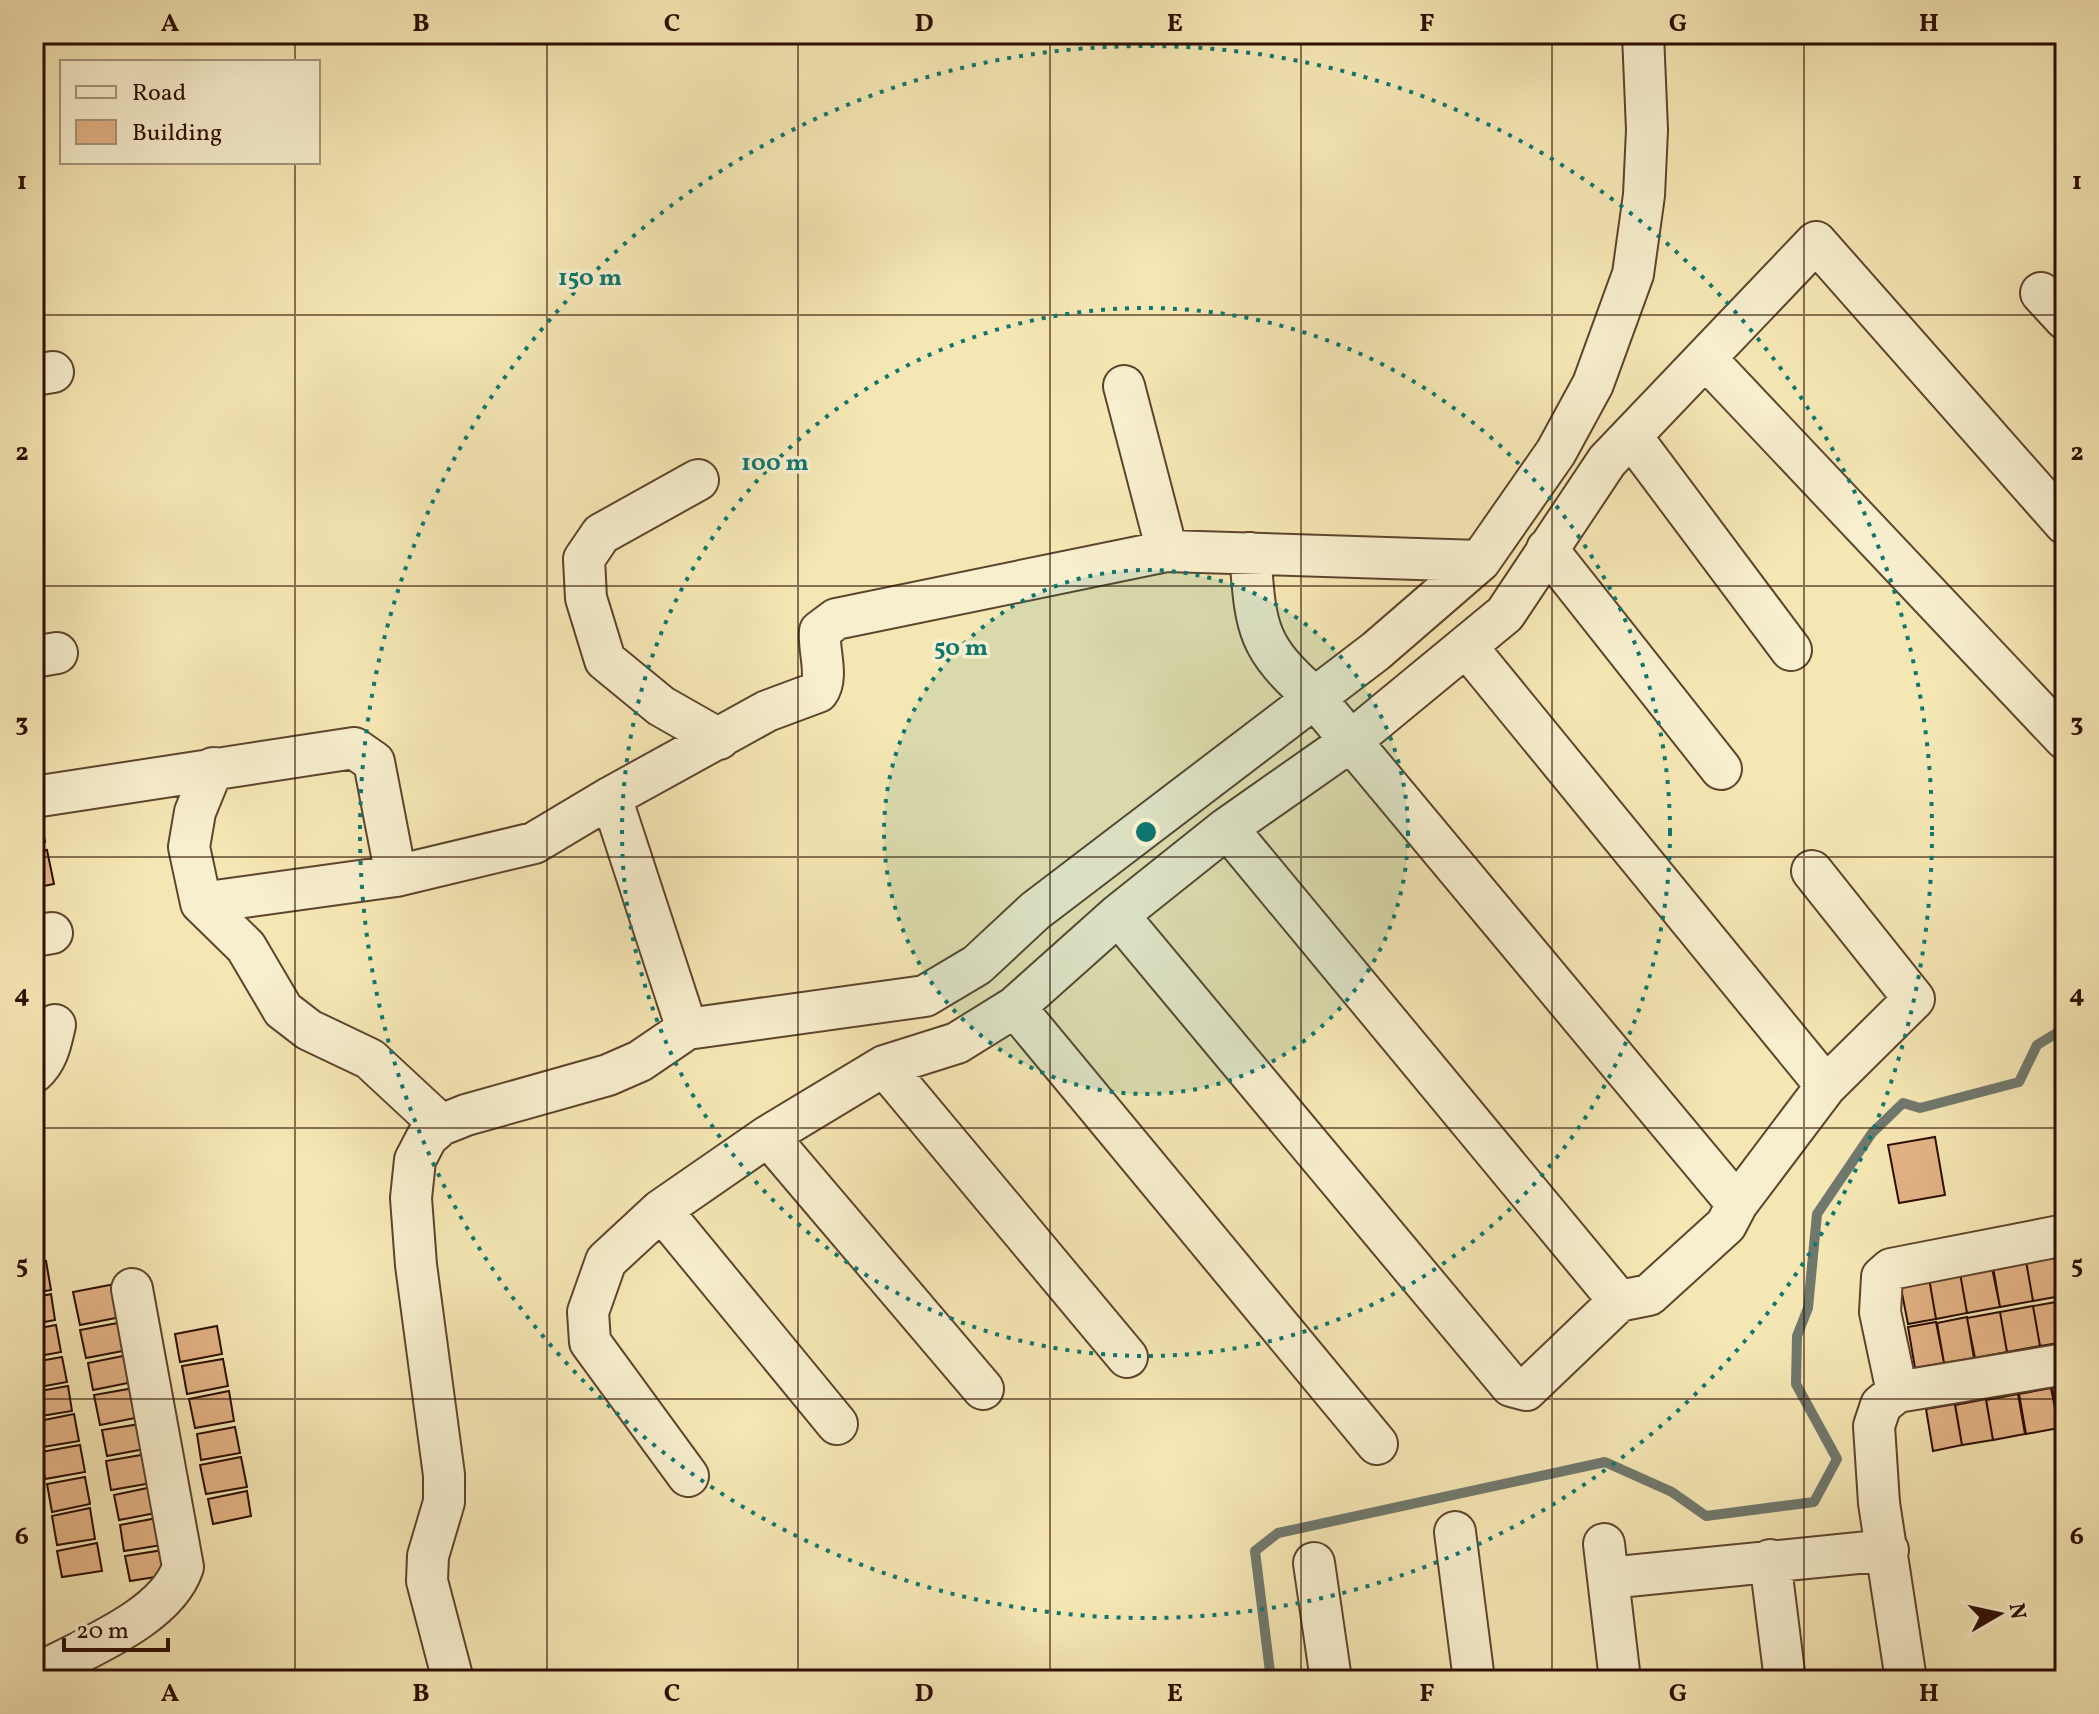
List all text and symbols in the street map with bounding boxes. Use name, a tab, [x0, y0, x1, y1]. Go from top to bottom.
text: A	[161, 6, 180, 42]
text: B	[412, 6, 430, 42]
text: C	[664, 6, 680, 42]
text: D	[914, 6, 934, 42]
text: E	[1167, 6, 1183, 42]
text: F	[1419, 6, 1435, 42]
text: G	[1669, 6, 1687, 42]
text: H	[1919, 6, 1939, 42]
legend	[60, 60, 320, 164]
text: Road	[132, 77, 186, 111]
text: Building	[132, 117, 222, 151]
text: 1	[17, 164, 27, 200]
text: 1	[2072, 164, 2082, 200]
text: 150 m	[558, 262, 622, 296]
text: 2	[15, 435, 29, 471]
text: 2	[2070, 435, 2084, 471]
text: 100 m	[741, 447, 809, 481]
text: 50 m	[934, 632, 988, 666]
text: 3	[15, 706, 29, 742]
text: 3	[2070, 706, 2084, 742]
centre of rings	[1132, 818, 1160, 846]
text: 4	[14, 977, 30, 1013]
text: 4	[2069, 977, 2085, 1013]
text: 5	[16, 1248, 28, 1284]
text: 5	[2071, 1248, 2083, 1284]
text: 6	[15, 1519, 29, 1555]
text: 6	[2070, 1519, 2084, 1555]
north arrow	[1959, 1574, 2039, 1654]
text: N	[2000, 1601, 2033, 1622]
scale bar	[64, 1602, 168, 1652]
text: 20 m	[76, 1615, 129, 1649]
text: A	[161, 1676, 180, 1712]
text: B	[412, 1676, 430, 1712]
text: C	[664, 1676, 680, 1712]
text: D	[914, 1676, 934, 1712]
text: E	[1167, 1676, 1183, 1712]
text: F	[1419, 1676, 1435, 1712]
text: G	[1669, 1676, 1687, 1712]
text: H	[1919, 1676, 1939, 1712]

